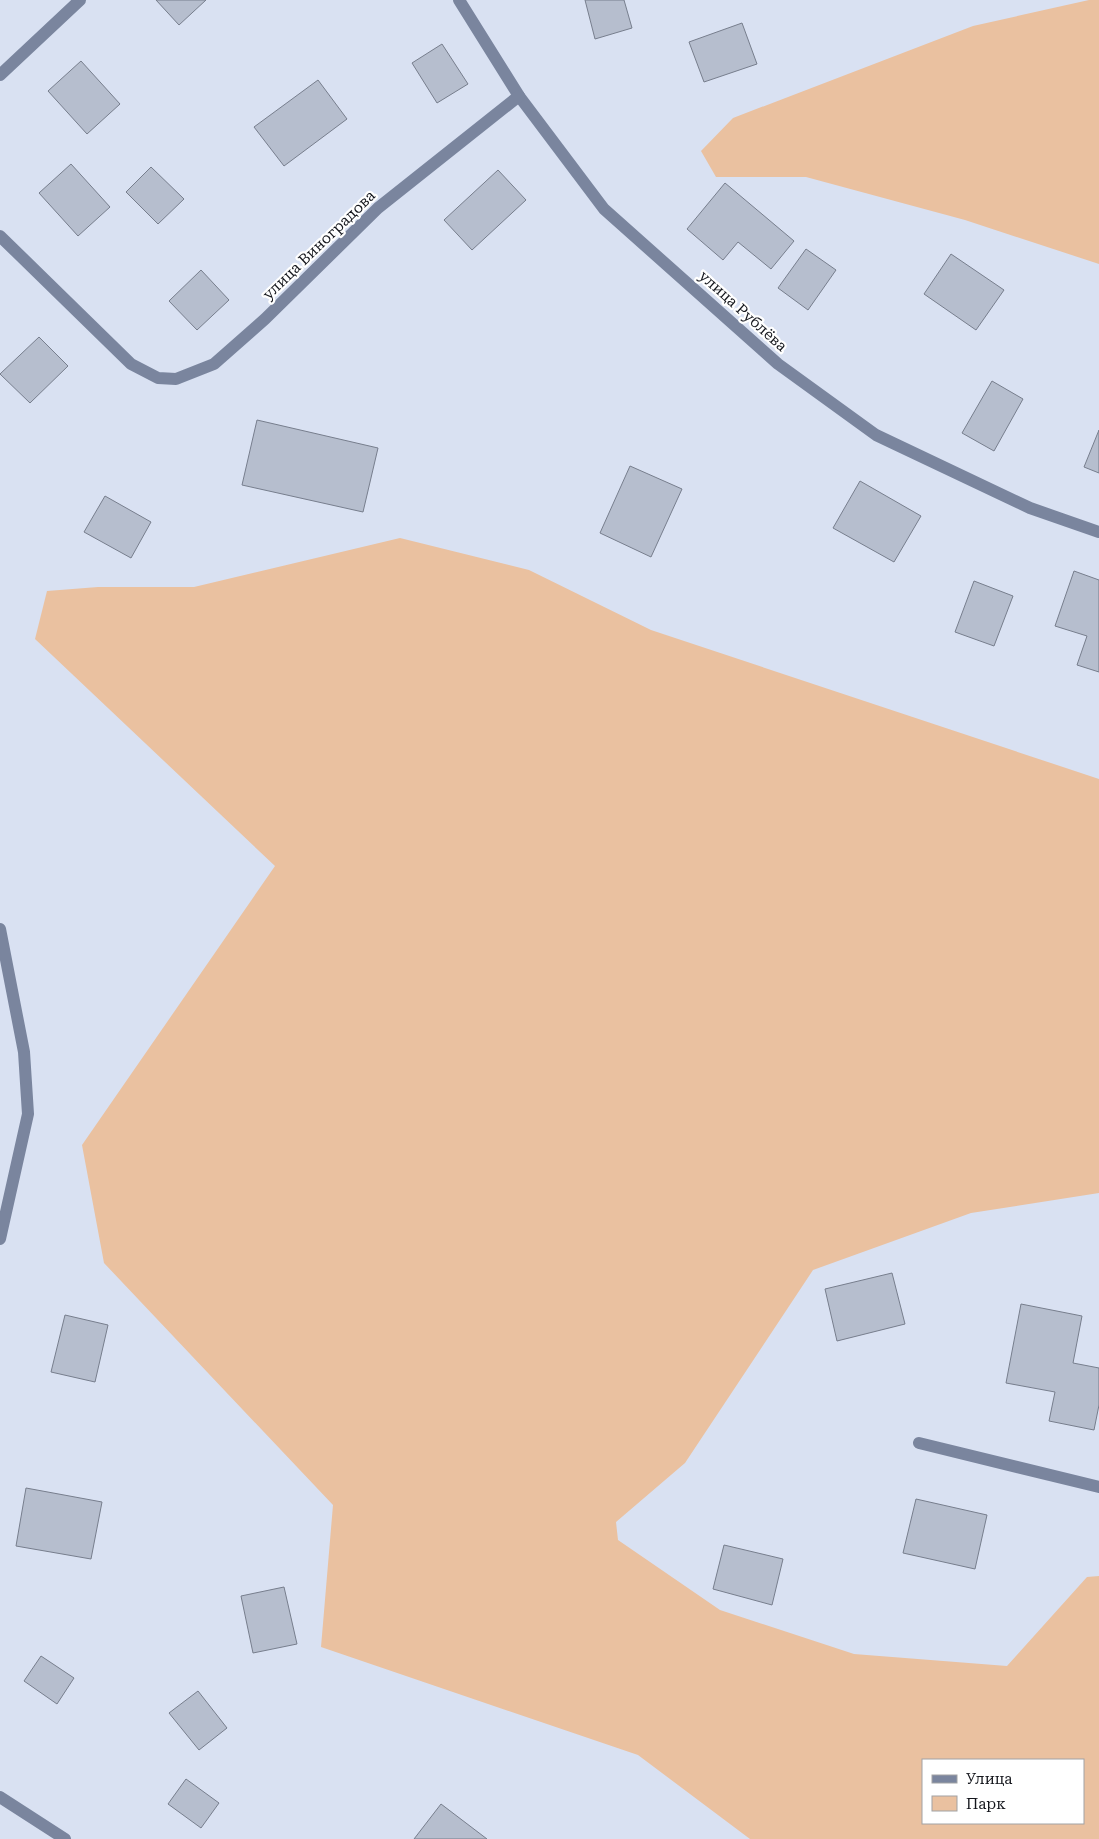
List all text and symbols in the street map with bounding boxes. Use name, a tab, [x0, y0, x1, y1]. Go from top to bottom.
street label: улица Виноградова	[259, 187, 379, 303]
street label: улица Рублёва	[695, 267, 791, 355]
legend	[922, 1759, 1084, 1824]
text: Улица	[966, 1770, 1012, 1788]
text: Парк	[966, 1795, 1006, 1813]

